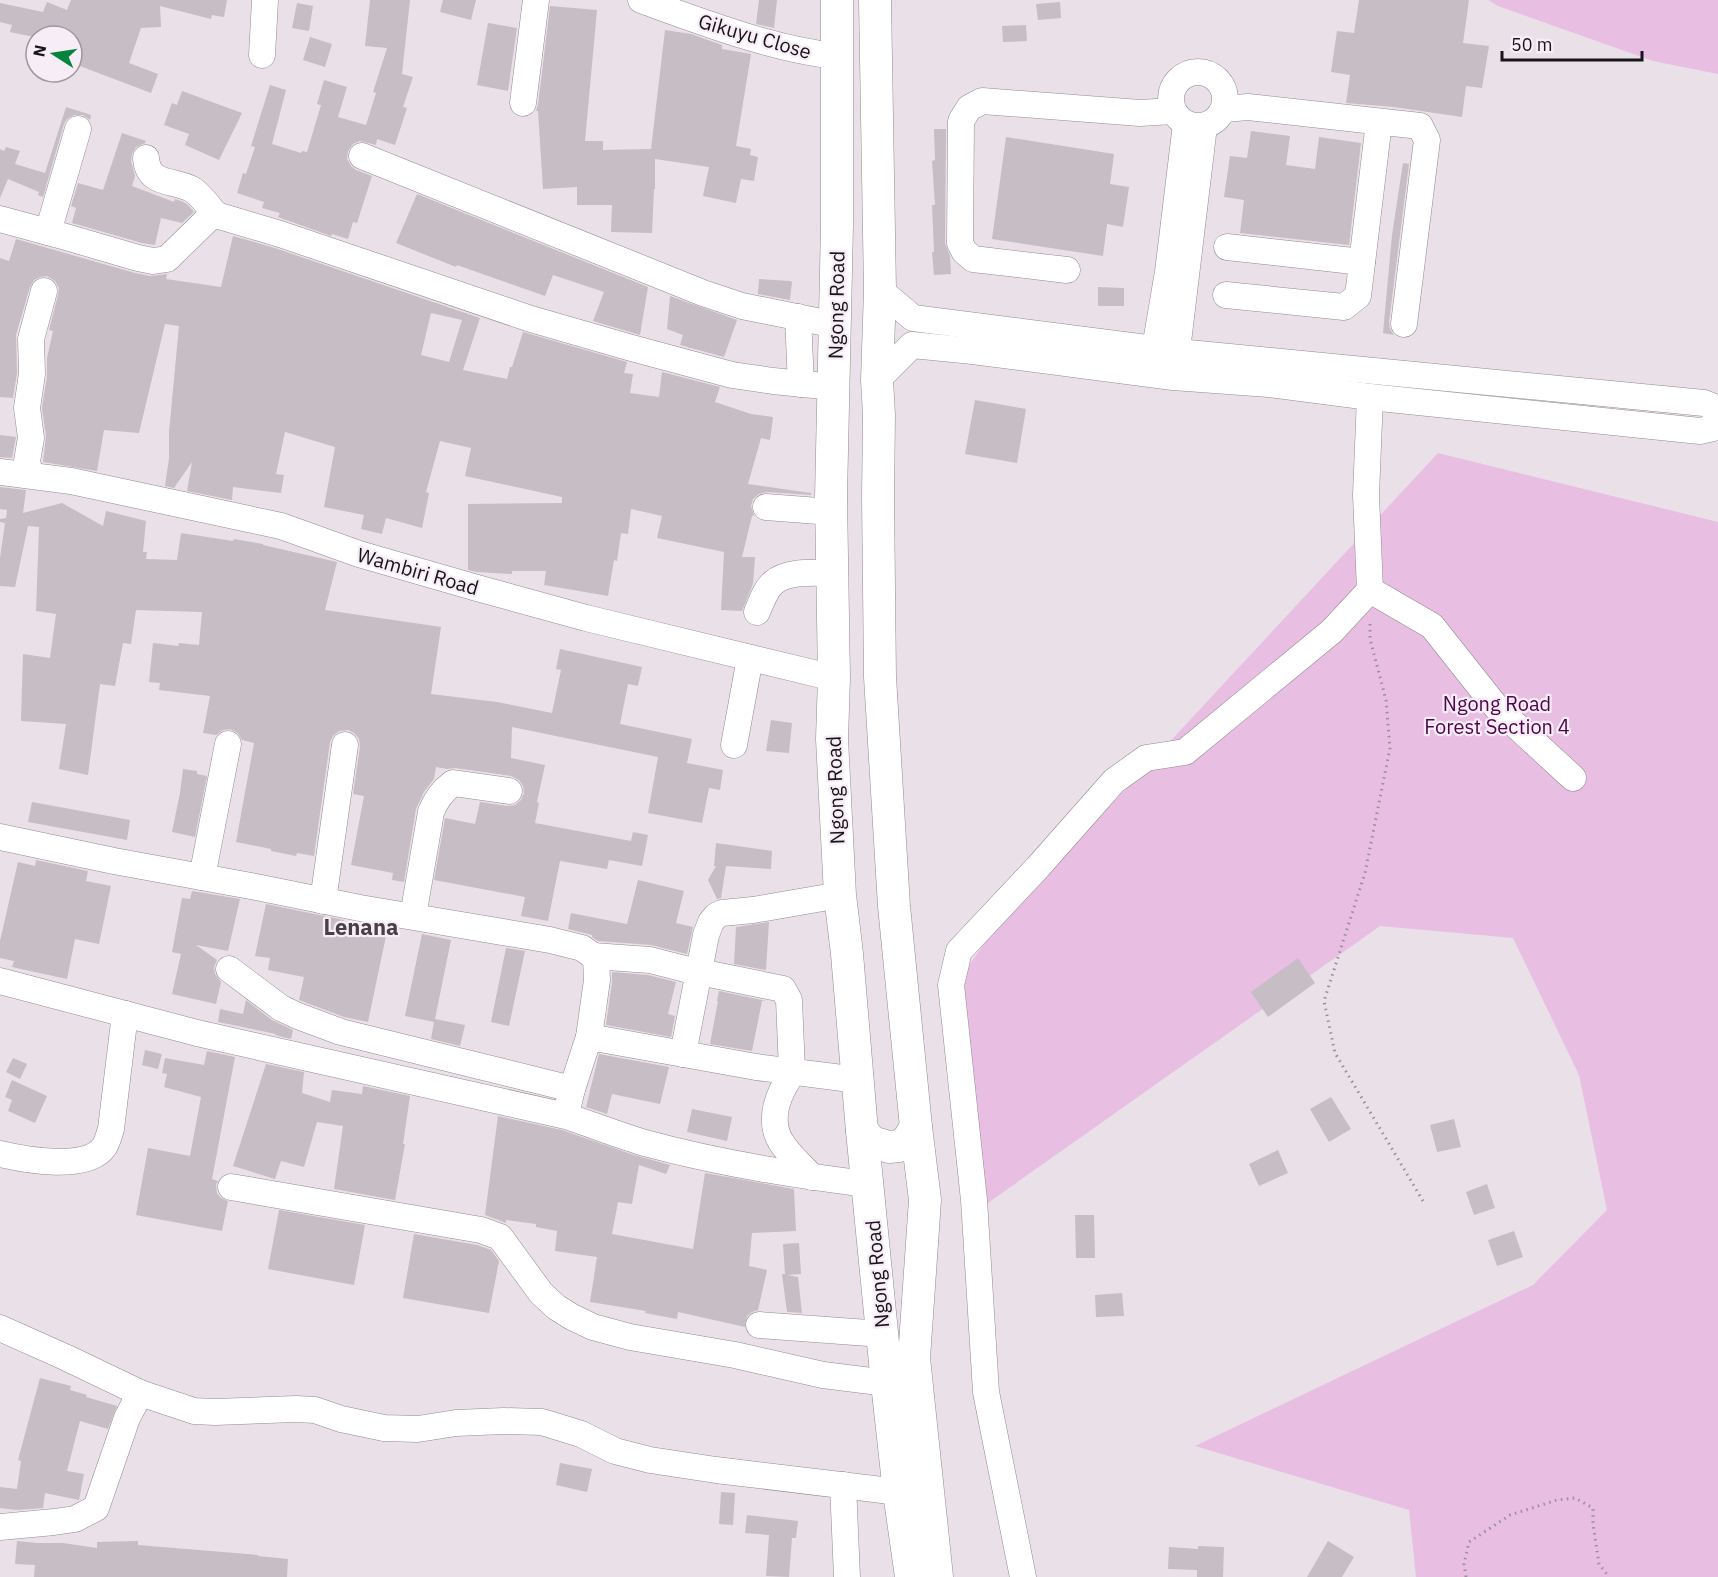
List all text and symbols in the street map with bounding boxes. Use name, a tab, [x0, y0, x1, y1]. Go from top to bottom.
street label: Gikuyu Close	[695, 7, 815, 65]
north arrow	[24, 24, 84, 84]
scale bar	[1502, 24, 1642, 62]
text: 50 m	[1511, 33, 1553, 56]
text: N	[28, 43, 50, 59]
street label: Ngong Road	[822, 251, 850, 359]
street label: Wambiri Road	[354, 541, 482, 601]
park label: Ngong Road Forest Section 4	[1424, 690, 1570, 740]
street label: Ngong Road	[820, 735, 850, 845]
district label: Lenana	[323, 912, 399, 941]
street label: Ngong Road	[859, 1219, 895, 1329]

